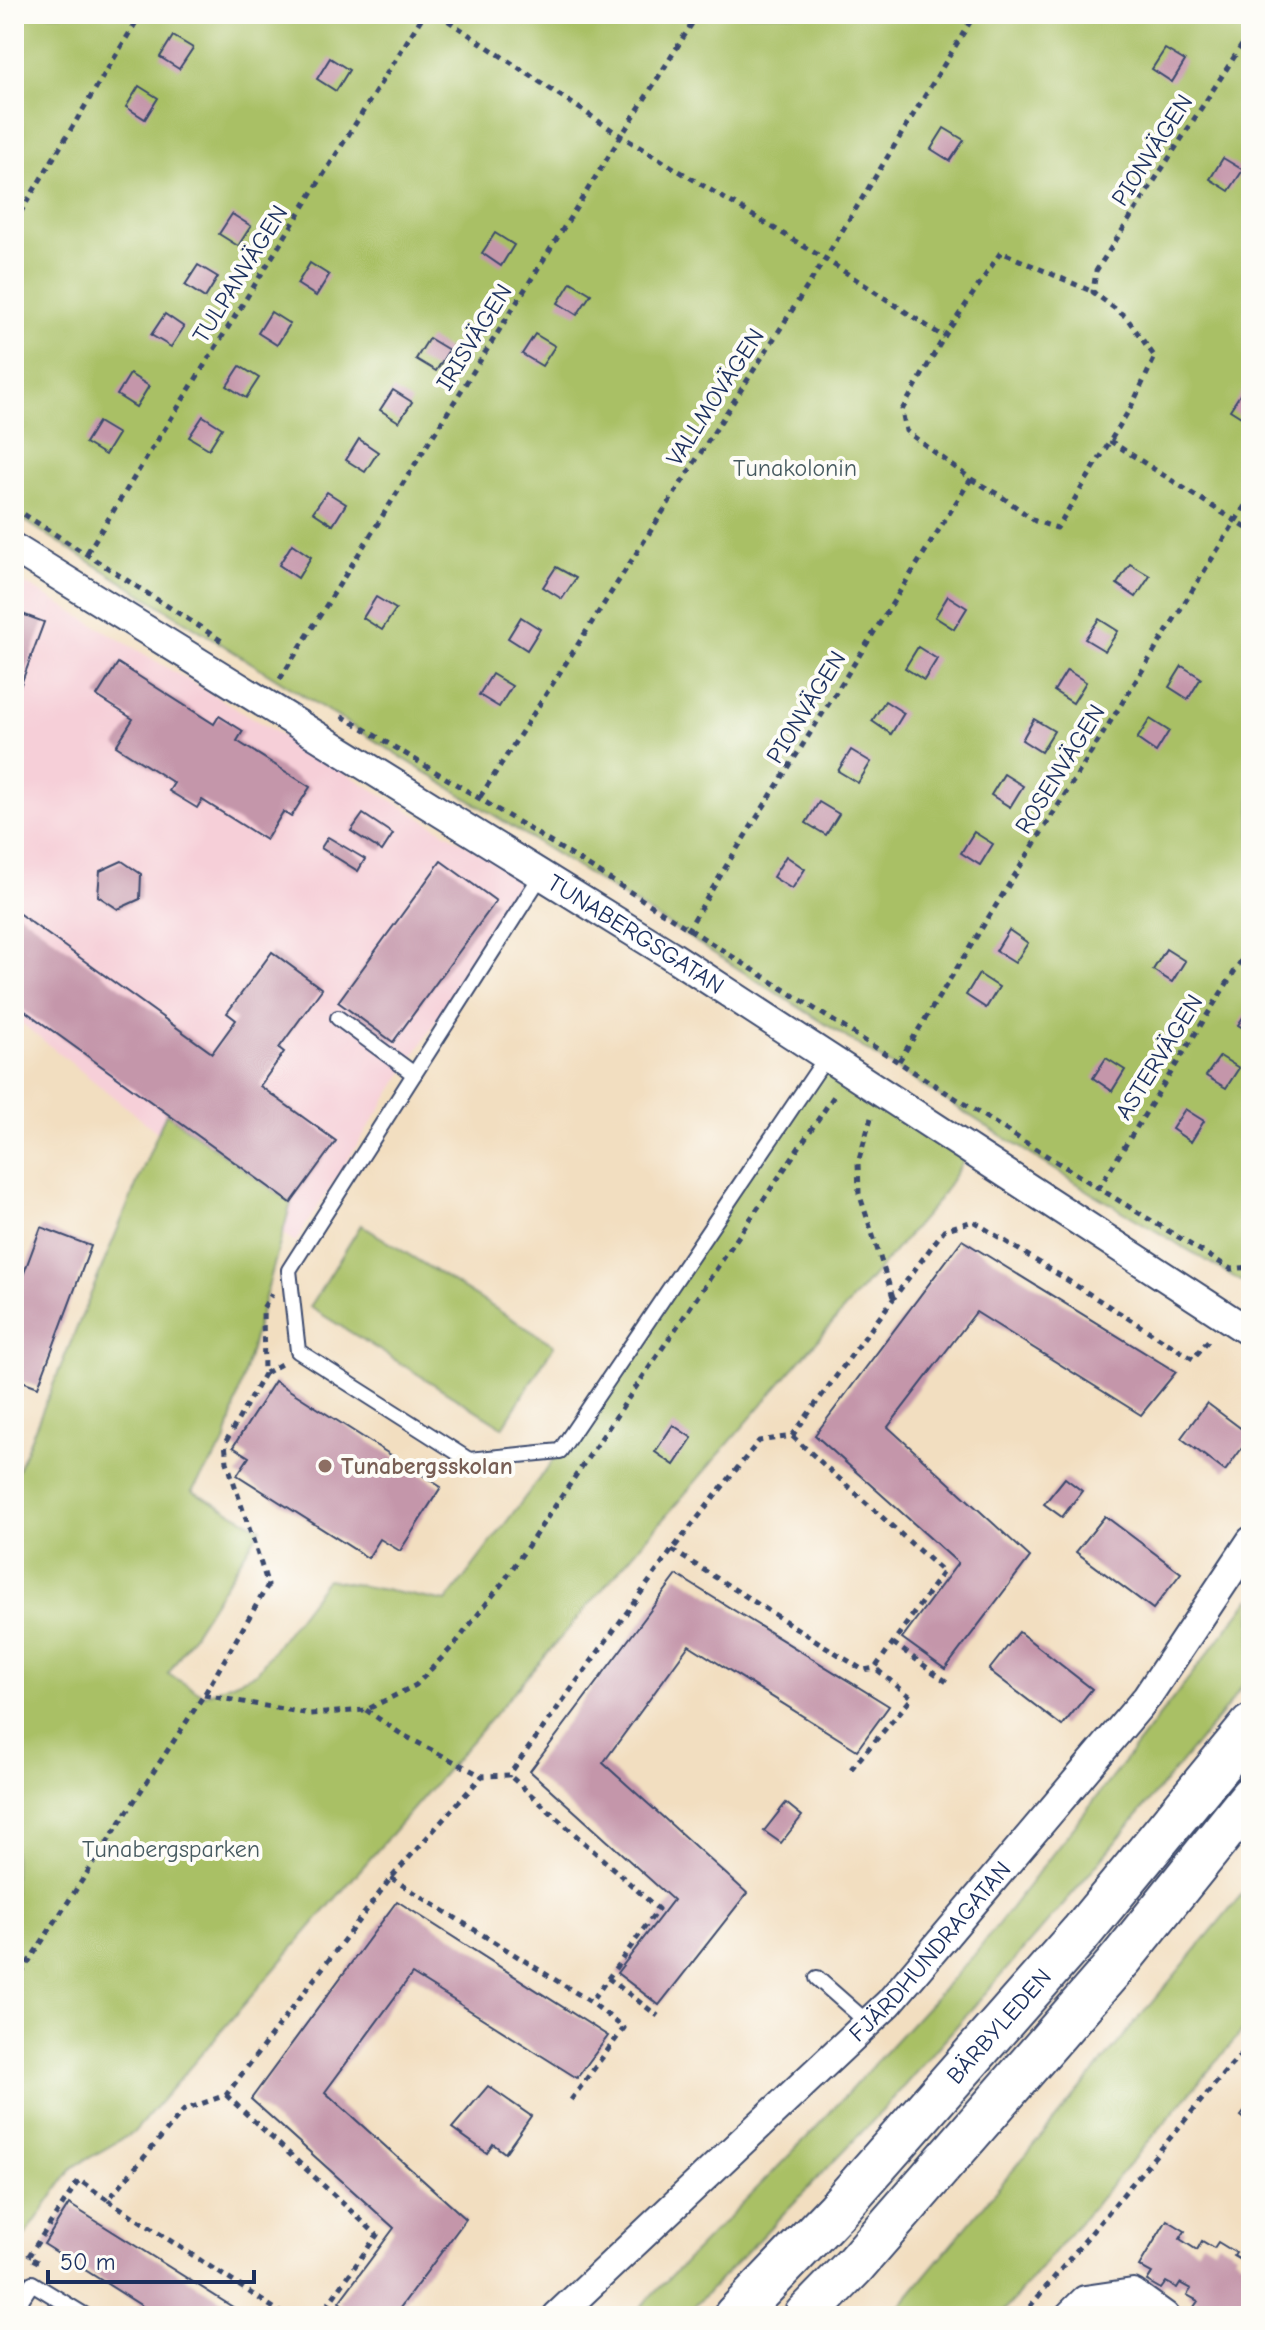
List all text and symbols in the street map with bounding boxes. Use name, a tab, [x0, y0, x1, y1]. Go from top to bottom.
street label: PIONVÄGEN	[1106, 89, 1198, 211]
street label: TULPANVÄGEN	[187, 200, 293, 348]
street label: IRISVÄGEN	[430, 279, 518, 395]
street label: VALLMOVÄGEN	[660, 323, 770, 471]
park label: Tunakolonin	[733, 454, 857, 482]
street label: PIONVÄGEN	[760, 646, 852, 768]
street label: ROSENVÄGEN	[1009, 699, 1111, 839]
street label: TUNABERGSGATAN	[543, 868, 729, 1000]
street label: ASTERVÄGEN	[1109, 989, 1209, 1125]
place label: Tunabergsskolan	[341, 1452, 513, 1480]
marker: Tunabergsskolan	[316, 1457, 334, 1475]
park label: Tunabergsparken	[82, 1835, 260, 1863]
street label: FJÄRDHUNDRAGATAN	[843, 1856, 1016, 2047]
street label: BÄRBYLEDEN	[941, 1963, 1057, 2090]
scale bar	[48, 2234, 254, 2284]
text: 50 m	[60, 2248, 116, 2276]

